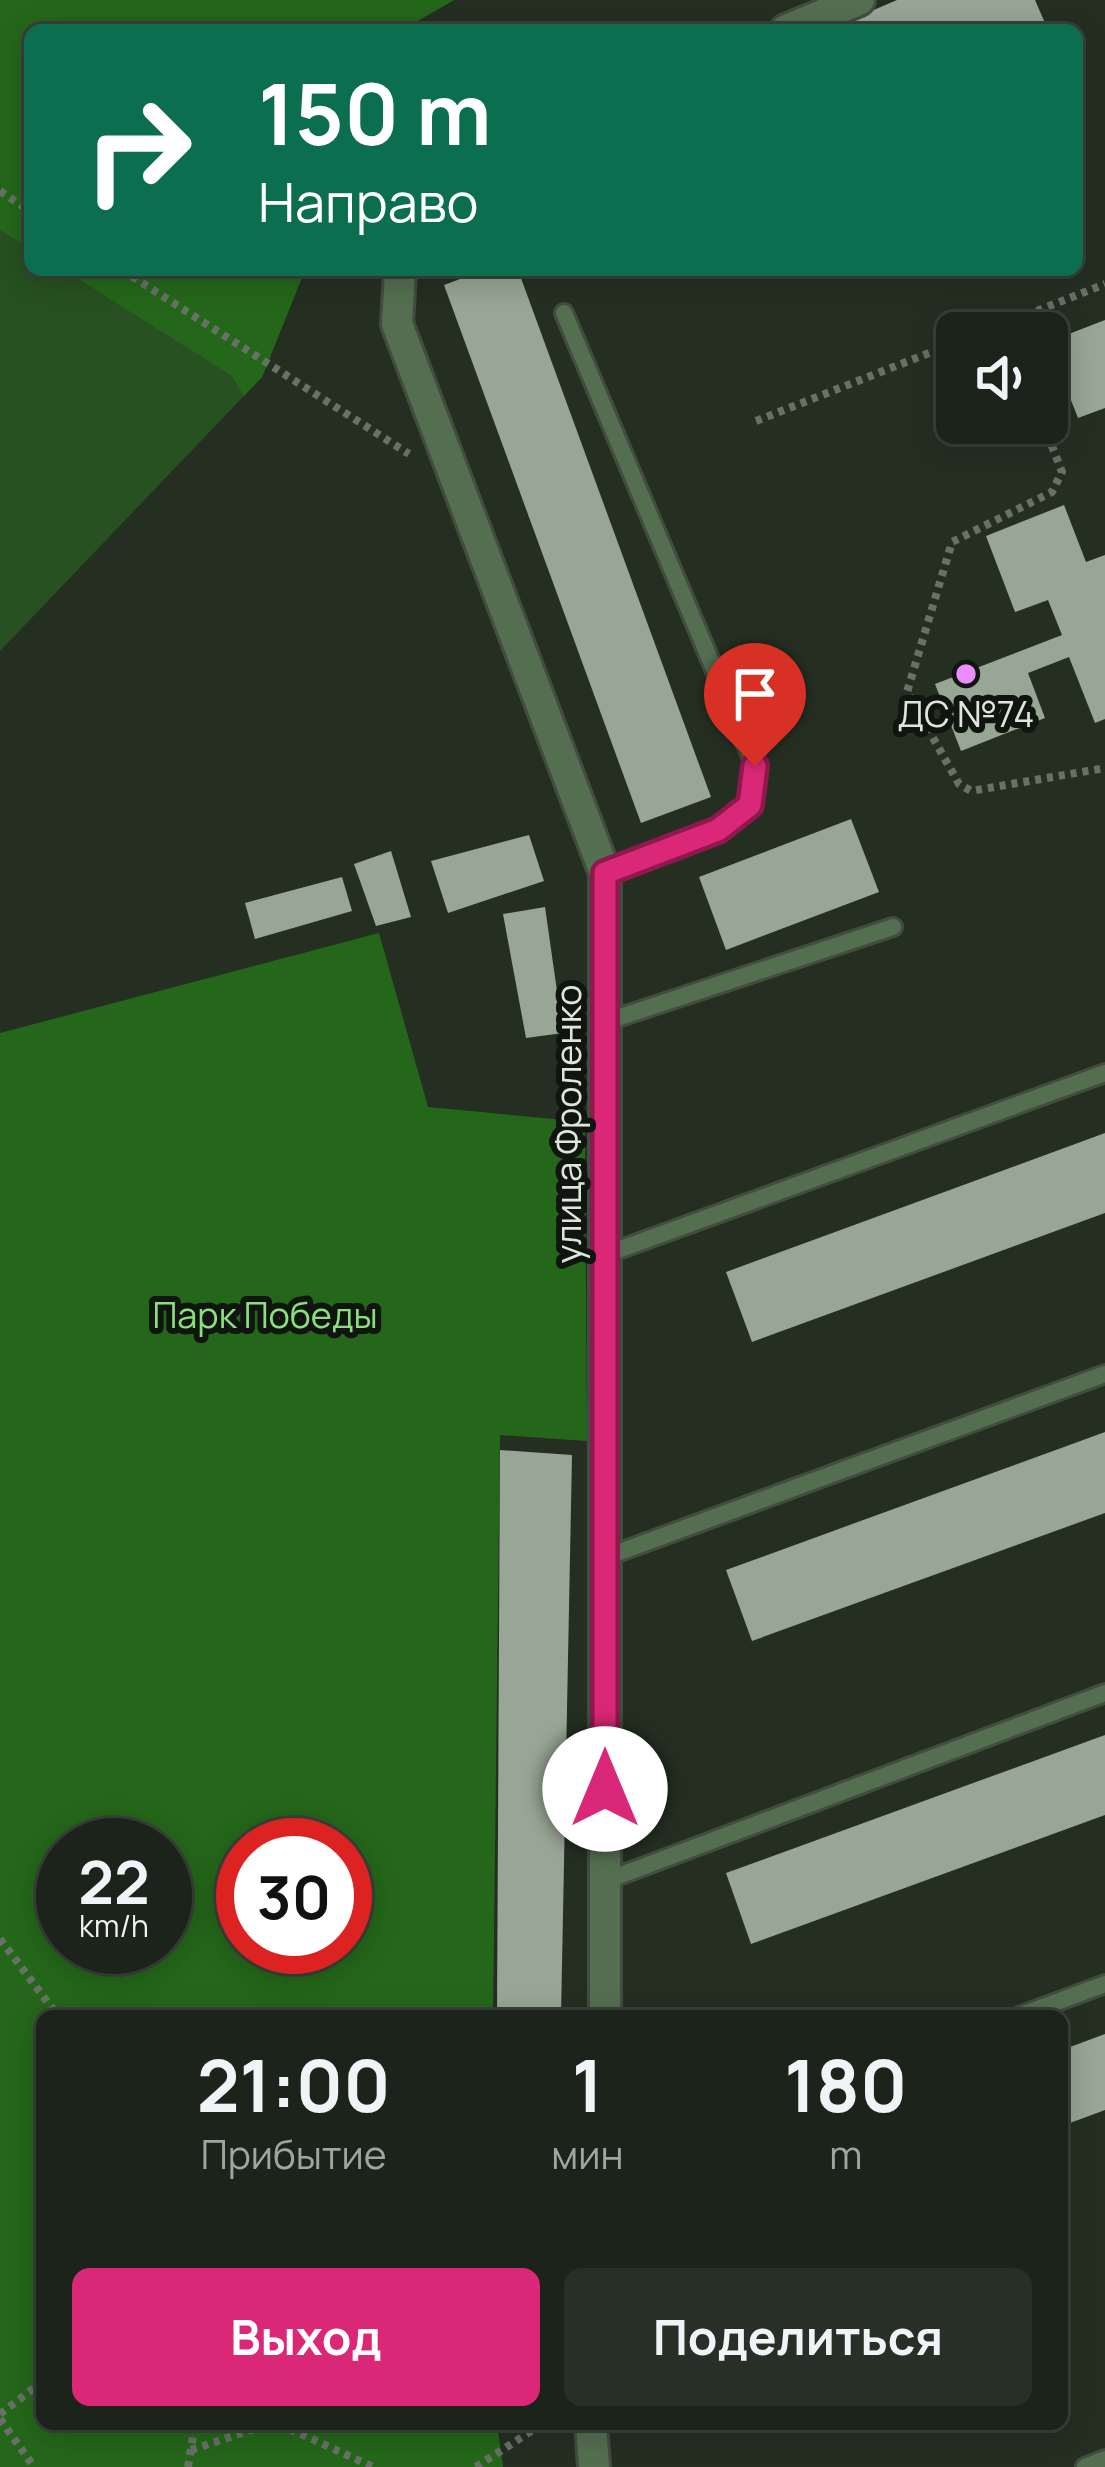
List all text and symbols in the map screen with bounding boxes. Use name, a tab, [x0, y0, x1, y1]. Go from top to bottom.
text: 150 m	[258, 55, 492, 170]
icon: right	[60, 72, 216, 228]
text: Направо	[258, 164, 479, 238]
map controls	[936, 312, 1068, 444]
button: sound	[936, 312, 1068, 444]
pin	[704, 643, 806, 766]
icon: arrive	[722, 661, 788, 727]
marker: ДС №74	[953, 661, 979, 687]
place label: ДС №74	[897, 689, 1035, 738]
street label: улица Фроленко	[543, 985, 592, 1263]
park label: Парк Победы	[152, 1290, 378, 1339]
position arrow	[542, 1726, 668, 1852]
speed limit sign: 30	[216, 1818, 372, 1974]
text: 22	[78, 1840, 150, 1922]
text: km/h	[79, 1905, 149, 1946]
text: 21:00	[197, 2035, 391, 2134]
text: 1	[572, 2035, 603, 2134]
text: 180	[784, 2035, 907, 2134]
text: Прибытие	[201, 2127, 387, 2181]
text: мин	[551, 2127, 624, 2181]
text: m	[829, 2127, 862, 2181]
button: Выход	[72, 2268, 540, 2406]
button: Поделиться	[564, 2268, 1032, 2406]

